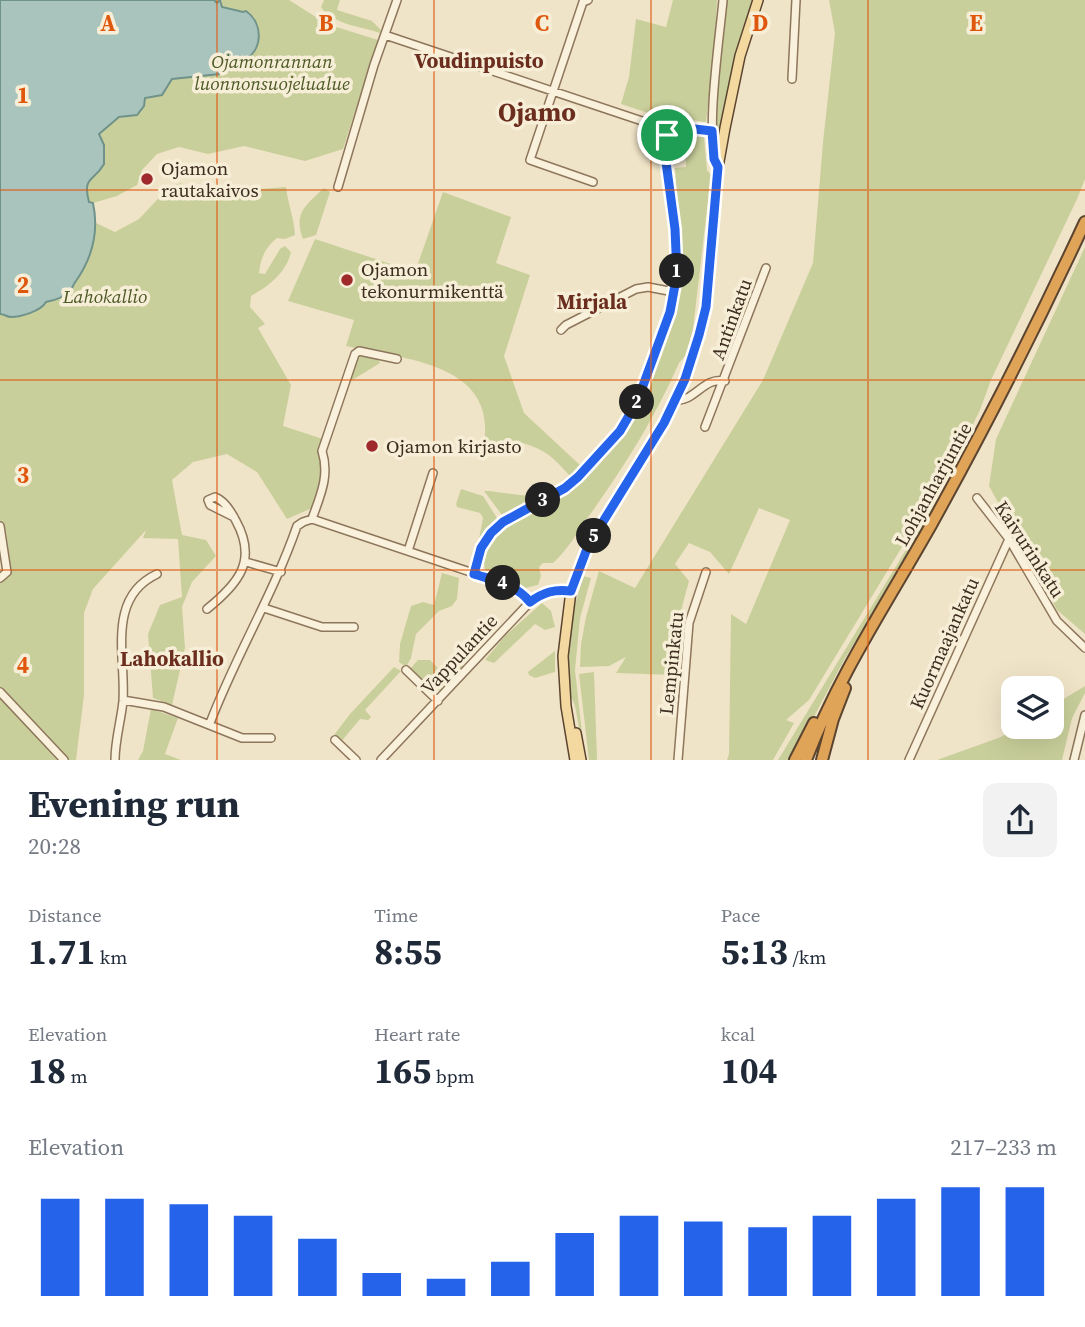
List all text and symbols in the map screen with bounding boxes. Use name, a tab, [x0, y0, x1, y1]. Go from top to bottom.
text: A	[100, 7, 116, 39]
text: B	[319, 7, 334, 39]
text: C	[535, 7, 549, 39]
text: D	[752, 7, 768, 39]
text: E	[969, 7, 983, 39]
district label: Voudinpuisto	[414, 46, 544, 75]
park label: Ojamonrannan luonnonsuojelualue	[194, 48, 350, 96]
text: 1	[17, 79, 29, 111]
district label: Ojamo	[498, 94, 576, 130]
pin	[637, 105, 697, 165]
icon: arrive	[648, 116, 686, 154]
place label: Ojamon rautakaivos	[161, 155, 259, 203]
marker: Ojamon rautakaivos	[139, 171, 155, 187]
pin: 1	[660, 254, 694, 288]
place label: Ojamon tekonurmikenttä	[361, 256, 504, 304]
text: 1	[671, 257, 682, 283]
text: 2	[17, 269, 29, 301]
marker: Ojamon tekonurmikenttä	[339, 272, 355, 288]
street label: Antinkatu	[704, 275, 758, 363]
park label: Lahokallio	[62, 283, 147, 309]
district label: Mirjala	[557, 287, 628, 316]
pin: 2	[620, 384, 654, 420]
text: 2	[631, 388, 642, 414]
street label: Lohjanharjuntie	[888, 417, 978, 551]
place label: Ojamon kirjasto	[386, 433, 522, 459]
marker: Ojamon kirjasto	[364, 438, 380, 454]
text: 3	[17, 459, 29, 491]
pin: 3	[526, 482, 560, 518]
text: 3	[537, 486, 548, 512]
street label: Kaivurinkatu	[989, 495, 1071, 603]
pin: 5	[576, 518, 612, 554]
text: 5	[588, 522, 599, 548]
pin: 4	[486, 566, 520, 600]
text: 4	[497, 569, 508, 595]
street label: Kuormaajankatu	[903, 573, 985, 713]
street label: Vappulantie	[415, 608, 503, 700]
street label: Lempinkatu	[653, 610, 689, 716]
district label: Lahokallio	[120, 644, 224, 673]
text: 4	[17, 649, 29, 681]
map controls	[1001, 676, 1064, 739]
button: layers	[1001, 676, 1064, 739]
text: Evening run	[28, 778, 240, 830]
button: share	[983, 783, 1057, 857]
text: 20:28	[28, 830, 81, 862]
text: Distance	[28, 902, 102, 928]
text: Time	[374, 902, 418, 928]
text: Pace	[721, 902, 760, 928]
text: 1.71	[28, 928, 95, 976]
text: 8:55	[374, 928, 442, 976]
text: 5:13	[721, 928, 788, 976]
text: km	[95, 944, 127, 970]
text: /km	[788, 944, 826, 970]
text: Elevation	[28, 1021, 107, 1047]
text: Heart rate	[374, 1021, 460, 1047]
text: kcal	[721, 1021, 755, 1047]
text: 18	[28, 1047, 66, 1095]
text: 165	[374, 1047, 431, 1095]
text: 104	[721, 1047, 778, 1095]
text: m	[66, 1063, 88, 1089]
text: bpm	[431, 1063, 475, 1089]
text: Elevation	[28, 1131, 124, 1163]
text: 217–233 m	[950, 1131, 1057, 1163]

